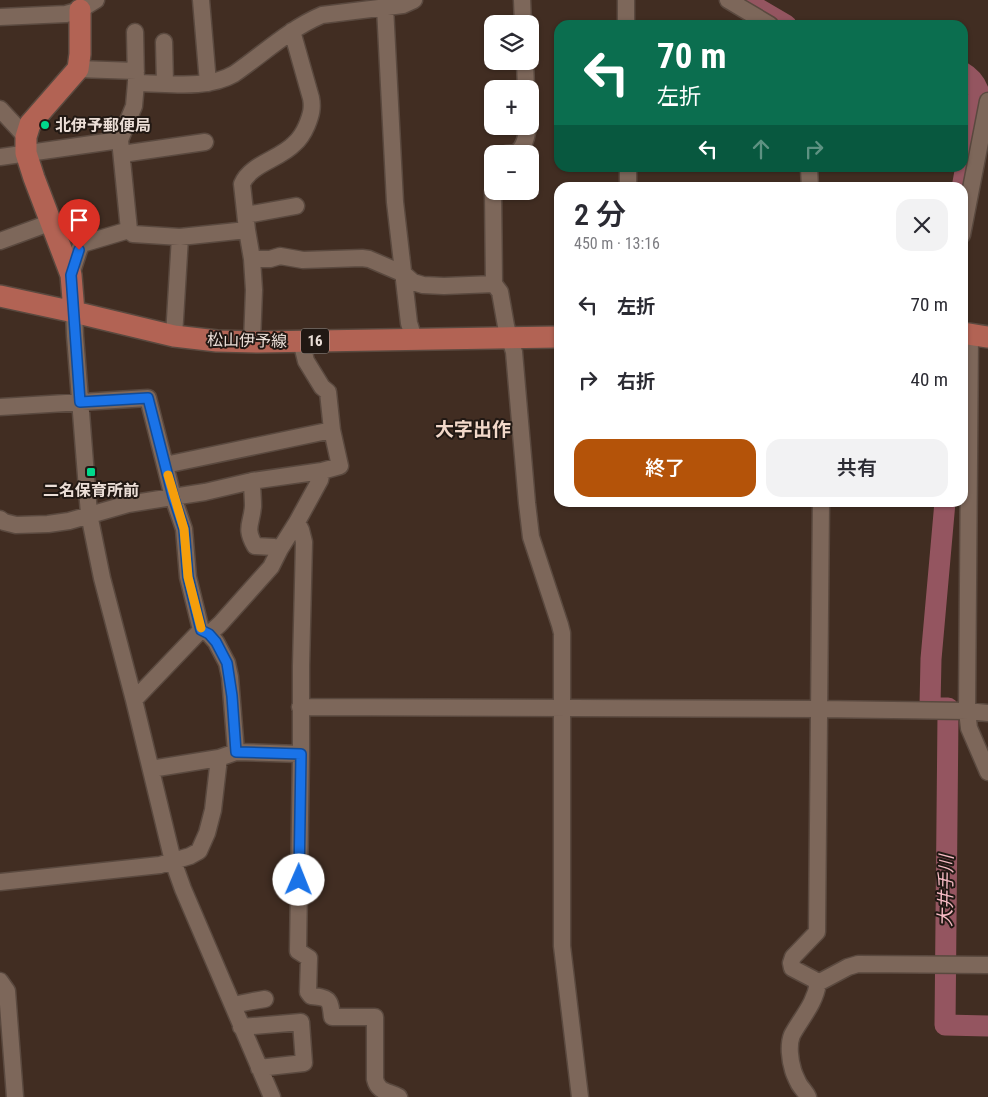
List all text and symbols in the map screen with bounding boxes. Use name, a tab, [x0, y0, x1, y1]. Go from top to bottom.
map controls	[484, 15, 539, 200]
button: layers	[484, 15, 539, 70]
text: 70 m	[657, 36, 726, 77]
icon: left	[574, 40, 639, 105]
button: +	[484, 80, 539, 135]
text: 左折	[657, 84, 701, 109]
place label: 北伊予郵便局	[55, 116, 151, 135]
marker: 北伊予郵便局	[39, 119, 51, 131]
icon: left	[694, 135, 722, 163]
icon: ahead	[747, 135, 775, 163]
icon: right	[800, 135, 828, 163]
button: −	[484, 145, 539, 200]
text: 2 分	[574, 197, 626, 232]
pin	[58, 199, 100, 250]
button: close	[896, 199, 948, 251]
icon: arrive	[65, 206, 93, 234]
text: 450 m · 13:16	[574, 234, 660, 253]
icon: left	[574, 291, 602, 319]
text: 70 m	[911, 293, 948, 316]
text: 左折	[617, 295, 655, 318]
road number: 16	[301, 328, 329, 354]
street label: 松山伊予線	[207, 330, 287, 351]
icon: right	[574, 366, 602, 394]
text: 40 m	[911, 368, 948, 391]
text: 右折	[617, 370, 655, 393]
district label: 大字出作	[435, 418, 511, 441]
button: 終了	[574, 439, 756, 497]
button: 共有	[766, 439, 948, 497]
marker: 二名保育所前	[85, 466, 97, 478]
place label: 二名保育所前	[43, 481, 139, 500]
position arrow	[272, 853, 324, 905]
water label: 大井手川	[934, 853, 957, 927]

